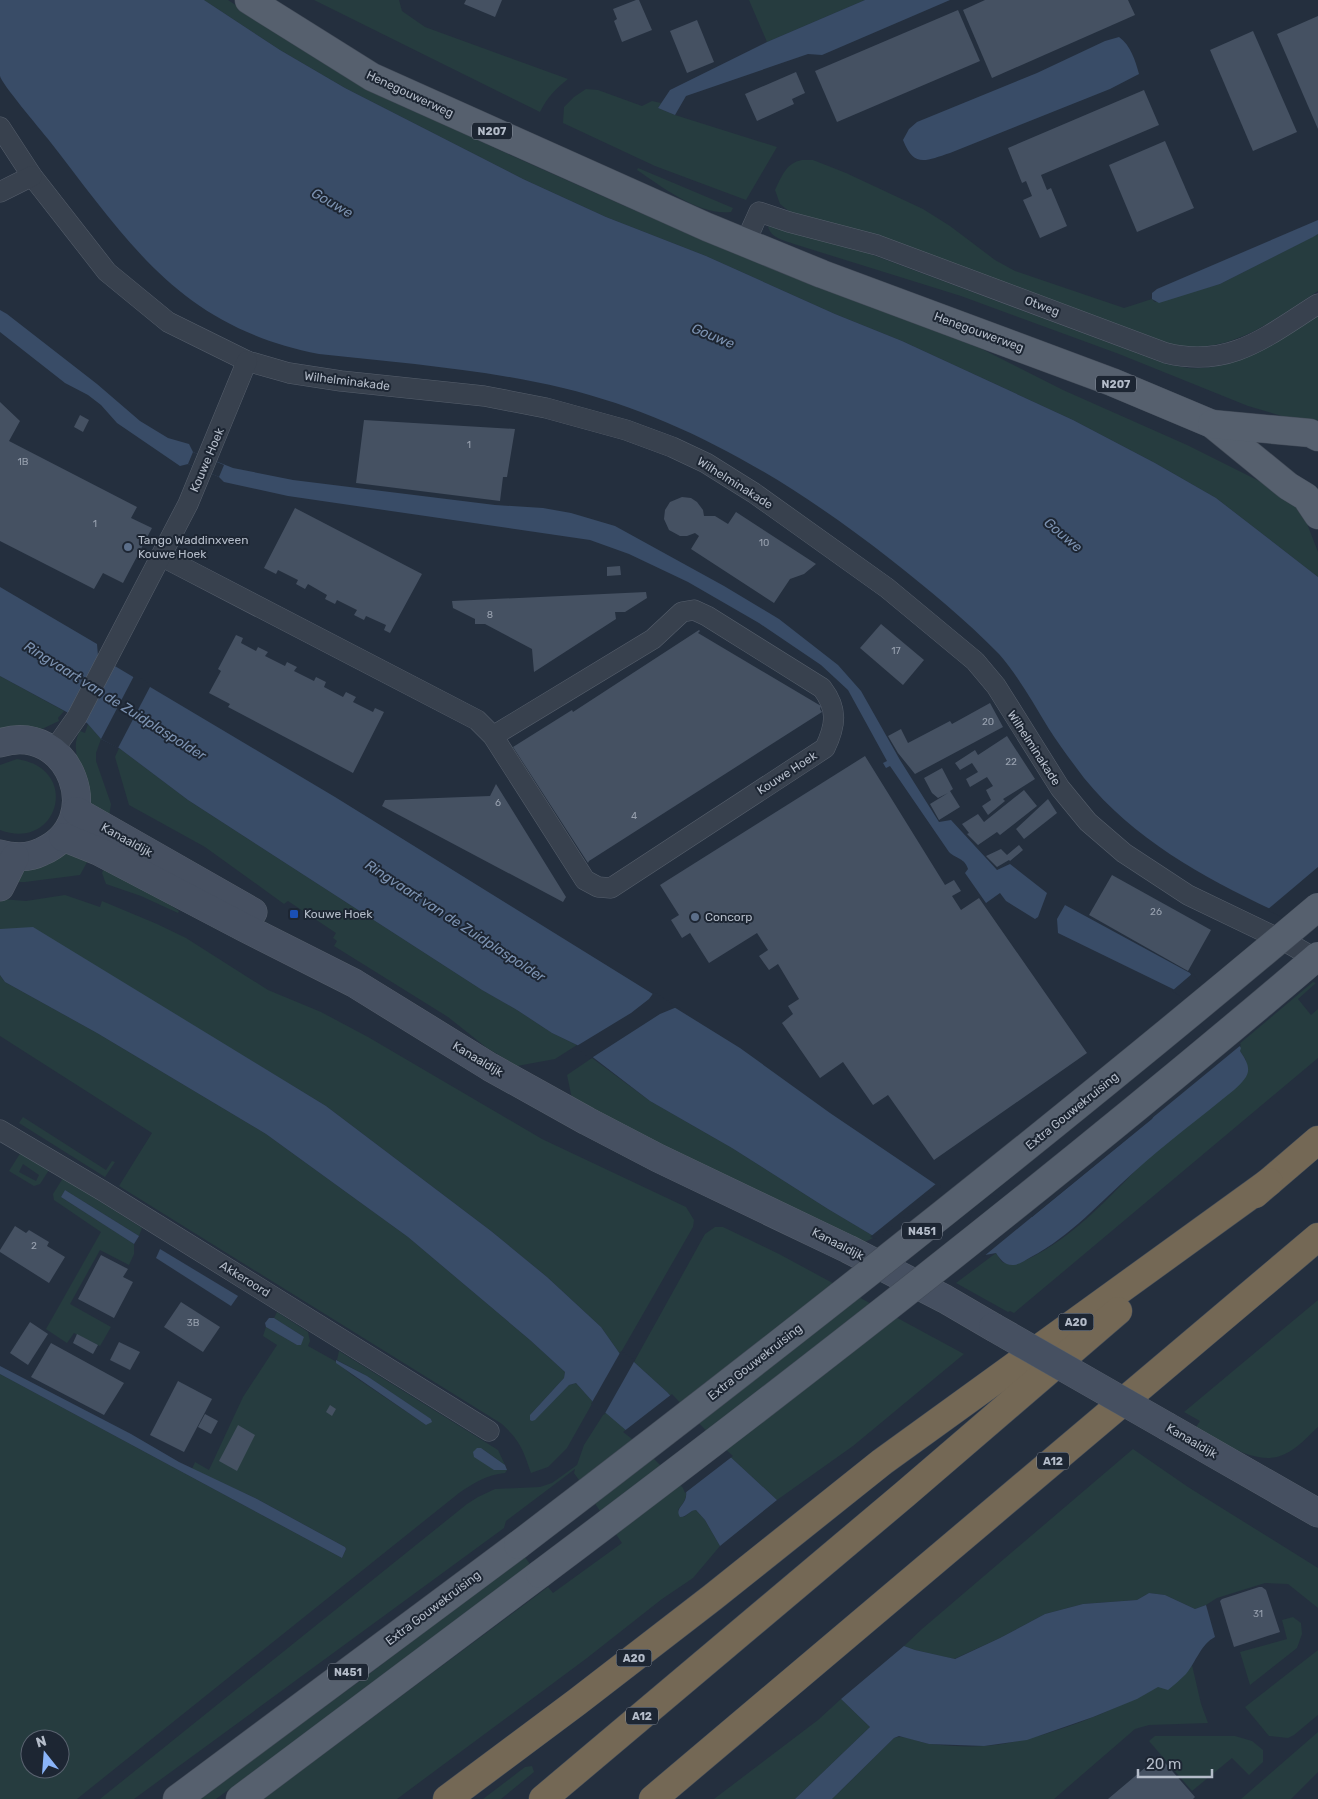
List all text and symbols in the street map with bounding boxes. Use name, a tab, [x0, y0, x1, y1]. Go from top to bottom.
street label: Henegouwerweg	[364, 68, 456, 120]
road number: N207	[472, 122, 512, 140]
water label: Gouwe	[308, 184, 356, 222]
street label: Otweg	[1023, 293, 1061, 319]
street label: Henegouwerweg	[932, 309, 1026, 355]
water label: Gouwe	[689, 320, 737, 352]
street label: Wilhelminakade	[303, 369, 391, 393]
road number: N207	[1096, 376, 1136, 392]
street label: Kouwe Hoek	[187, 425, 227, 494]
house number: 1	[467, 439, 471, 451]
street label: Wilhelminakade	[695, 454, 776, 512]
house number: 1B	[18, 456, 29, 468]
water label: Gouwe	[1040, 514, 1086, 556]
house number: 1	[93, 518, 97, 530]
place label: Tango Waddinxveen Kouwe Hoek	[138, 533, 249, 561]
house number: 10	[759, 537, 769, 549]
marker: Tango Waddinxveen Kouwe Hoek	[122, 541, 134, 553]
house number: 8	[487, 609, 493, 621]
water label: Ringvaart van de Zuidplaspolder	[21, 638, 210, 765]
house number: 17	[891, 645, 901, 657]
street label: Wilhelminakade	[1005, 708, 1064, 788]
house number: 20	[982, 716, 994, 728]
street label: Kouwe Hoek	[754, 748, 820, 798]
house number: 22	[1005, 756, 1017, 768]
house number: 6	[495, 797, 501, 809]
house number: 4	[631, 810, 637, 822]
street label: Kanaaldijk	[99, 820, 156, 860]
water label: Ringvaart van de Zuidplaspolder	[362, 856, 549, 986]
house number: 26	[1150, 906, 1162, 918]
place label: Kouwe Hoek	[304, 907, 373, 921]
marker: Kouwe Hoek	[288, 908, 300, 920]
place label: Concorp	[705, 910, 752, 924]
marker: Concorp	[689, 911, 701, 923]
street label: Kanaaldijk	[450, 1038, 506, 1080]
street label: Extra Gouwekruising	[1023, 1069, 1121, 1153]
road number: N451	[902, 1222, 942, 1240]
street label: Kanaaldijk	[810, 1225, 867, 1263]
house number: 2	[31, 1240, 37, 1252]
street label: Akkeroord	[217, 1258, 273, 1300]
road number: A20	[1058, 1314, 1094, 1330]
house number: 3B	[187, 1317, 200, 1329]
street label: Extra Gouwekruising	[705, 1321, 805, 1403]
street label: Kanaaldijk	[1164, 1421, 1221, 1462]
road number: A12	[1037, 1452, 1069, 1470]
street label: Extra Gouwekruising	[383, 1568, 483, 1648]
house number: 31	[1253, 1608, 1263, 1620]
road number: A20	[616, 1650, 652, 1666]
road number: N451	[328, 1664, 368, 1680]
road number: A12	[626, 1708, 658, 1724]
north arrow	[20, 1729, 70, 1779]
text: N	[34, 1732, 49, 1752]
scale bar	[1138, 1746, 1212, 1778]
text: 20 m	[1146, 1755, 1181, 1773]

